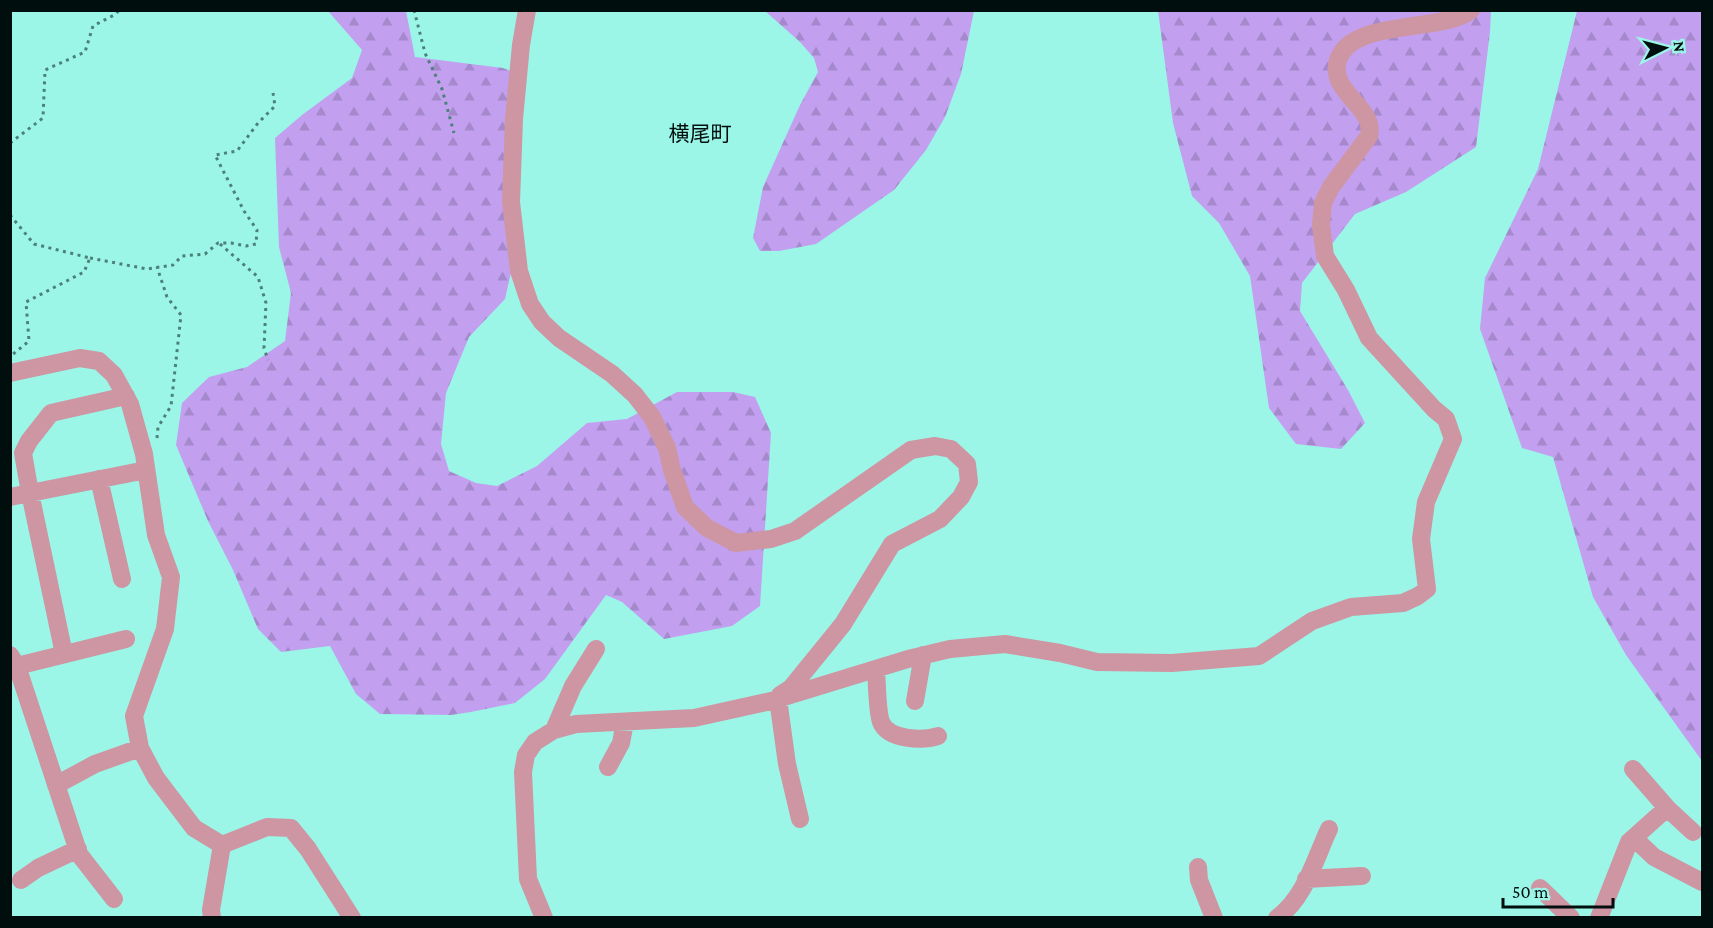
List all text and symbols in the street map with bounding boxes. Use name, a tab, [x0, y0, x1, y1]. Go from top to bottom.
north arrow	[1635, 18, 1695, 78]
text: N	[1670, 40, 1688, 53]
district label: 横尾町	[669, 122, 732, 146]
scale bar	[1503, 871, 1612, 909]
text: 50 m	[1512, 882, 1549, 902]

